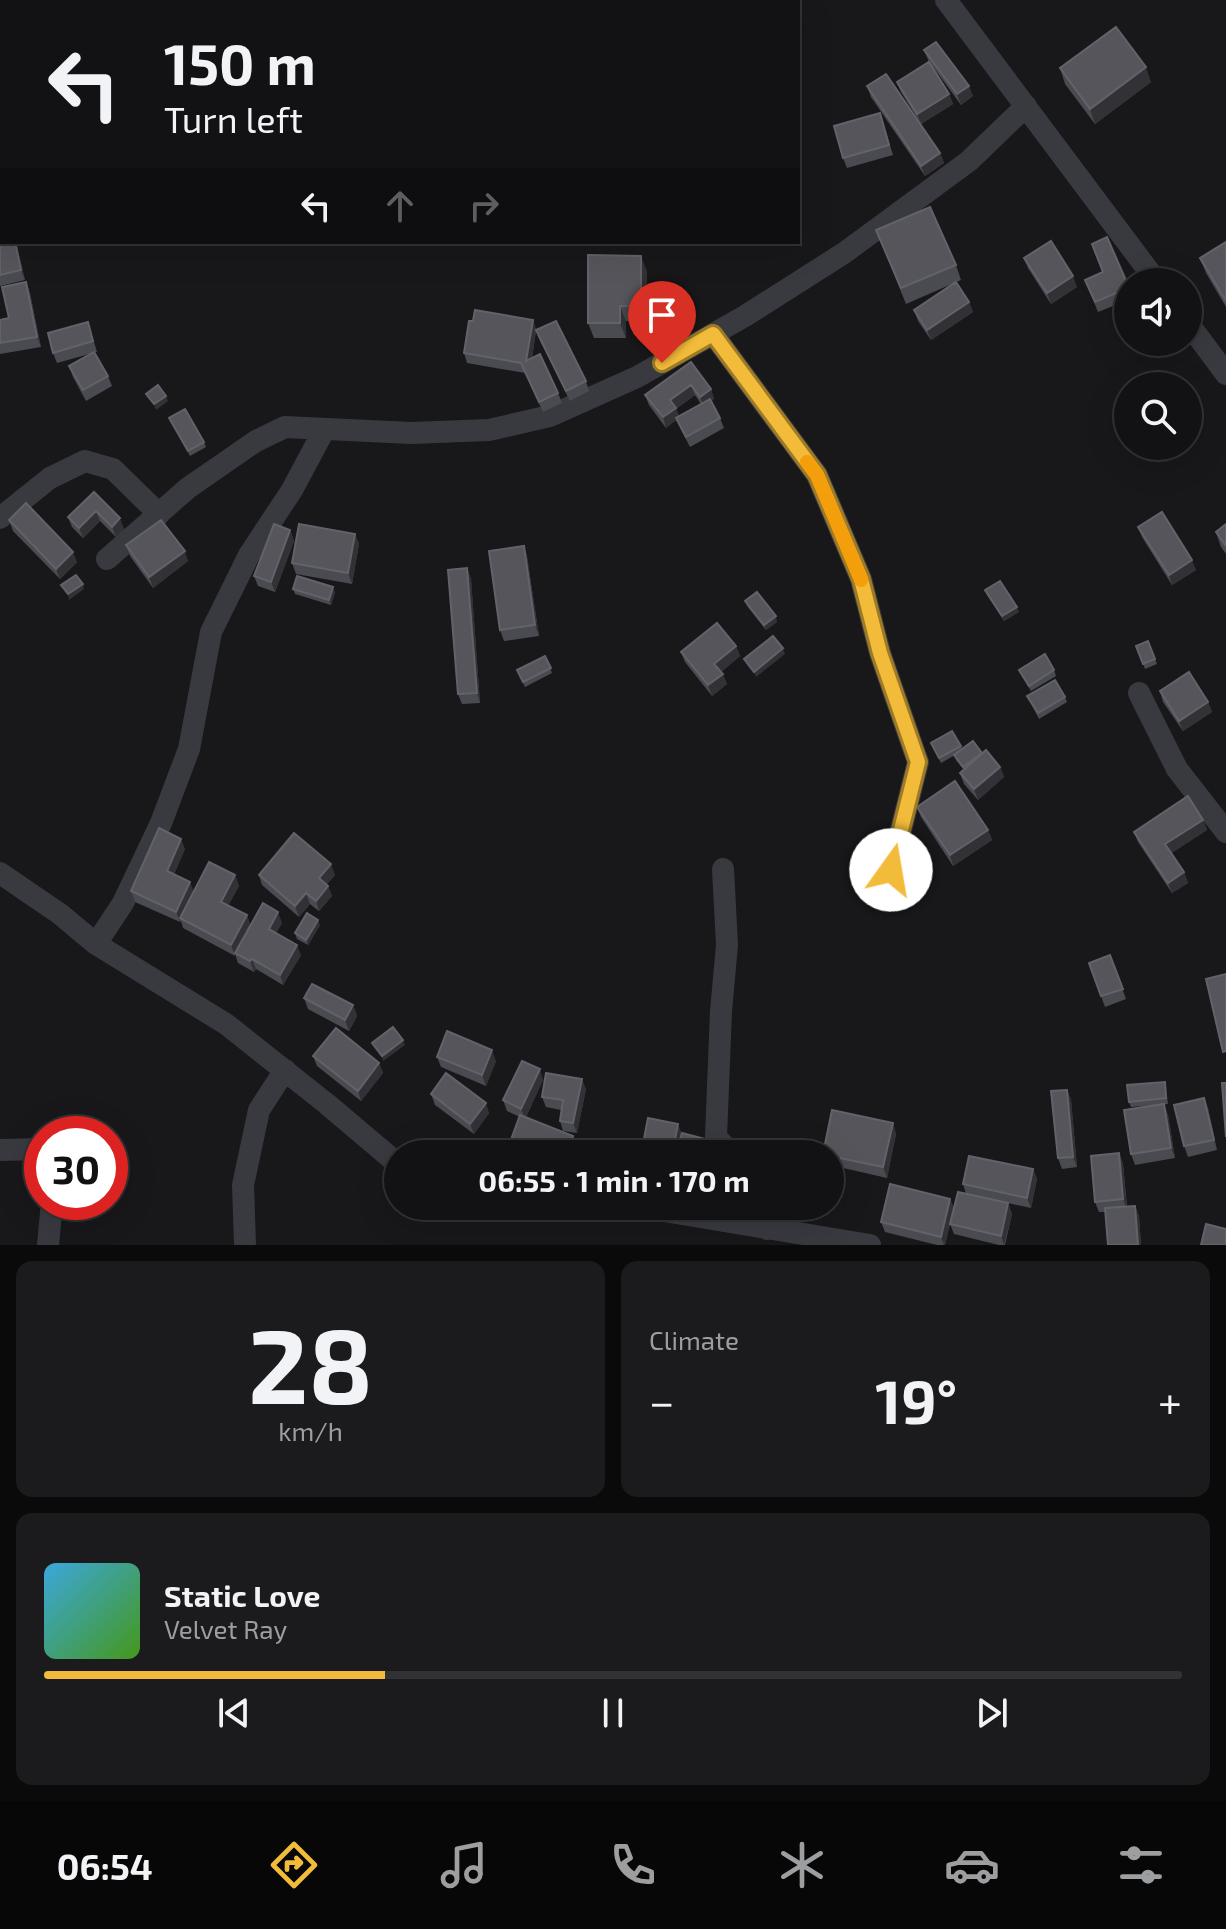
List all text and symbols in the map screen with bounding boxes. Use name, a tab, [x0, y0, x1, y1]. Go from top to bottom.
text: 150 m	[164, 29, 316, 96]
icon: left	[32, 32, 136, 136]
text: Turn left	[164, 97, 303, 140]
icon: left	[294, 184, 338, 228]
icon: ahead	[378, 184, 422, 228]
icon: right	[462, 184, 506, 228]
map controls	[1114, 268, 1202, 460]
button: sound	[1114, 268, 1202, 356]
pin	[628, 281, 696, 363]
icon: arrive	[640, 293, 684, 337]
button: search	[1114, 372, 1202, 460]
position arrow	[849, 828, 933, 912]
speed limit sign: 30	[24, 1116, 128, 1220]
text: 06:55 · 1 min · 170 m	[478, 1162, 750, 1198]
text: 28	[248, 1300, 373, 1425]
text: Climate	[649, 1324, 739, 1355]
text: 19°	[875, 1364, 957, 1436]
text: −	[649, 1374, 675, 1427]
text: +	[1158, 1374, 1182, 1427]
text: km/h	[278, 1415, 343, 1446]
text: Static Love	[164, 1577, 320, 1613]
text: Velvet Ray	[164, 1613, 287, 1644]
icon: previous	[212, 1691, 256, 1735]
icon: pause	[591, 1691, 635, 1735]
icon: next	[970, 1691, 1014, 1735]
icon: directions	[266, 1837, 322, 1893]
icon: music	[436, 1837, 492, 1893]
icon: phone	[605, 1837, 661, 1893]
icon: climate	[774, 1837, 830, 1893]
icon: car	[944, 1837, 1000, 1893]
icon: filters	[1113, 1837, 1169, 1893]
text: 06:54	[57, 1844, 153, 1887]

